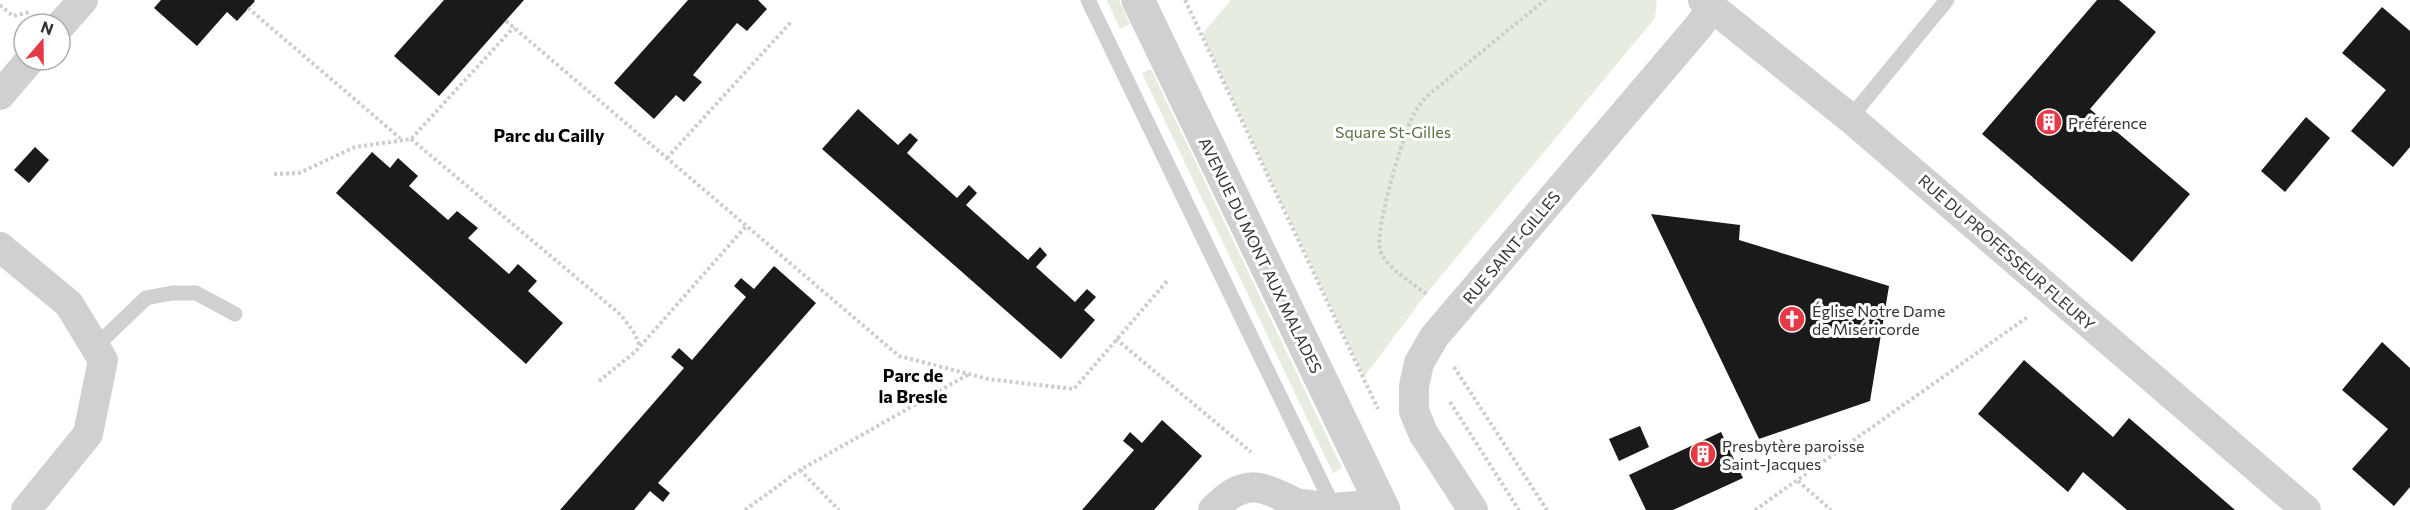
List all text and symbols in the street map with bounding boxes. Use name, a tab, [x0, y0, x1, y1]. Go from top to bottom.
north arrow	[12, 12, 72, 72]
text: N	[38, 16, 56, 38]
building icon: Préférence	[2034, 107, 2064, 137]
place label: Préférence	[2068, 113, 2147, 132]
park label: Square St-Gilles	[1335, 122, 1451, 141]
district label: Parc du Cailly	[493, 124, 605, 146]
street label: AVENUE DU MONT AUX MALADES	[1195, 134, 1327, 376]
street label: RUE DU PROFESSEUR FLEURY	[1915, 170, 2099, 334]
street label: RUE SAINT-GILLES	[1458, 187, 1564, 307]
place label: Église Notre Dame de Miséricorde	[1812, 301, 1945, 338]
church icon: Église Notre Dame de Miséricorde	[1777, 304, 1807, 334]
district label: Parc de la Bresle	[878, 364, 948, 407]
place label: Presbytère paroisse Saint-Jacques	[1722, 436, 1865, 473]
building icon: Presbytère paroisse Saint-Jacques	[1688, 439, 1718, 469]

